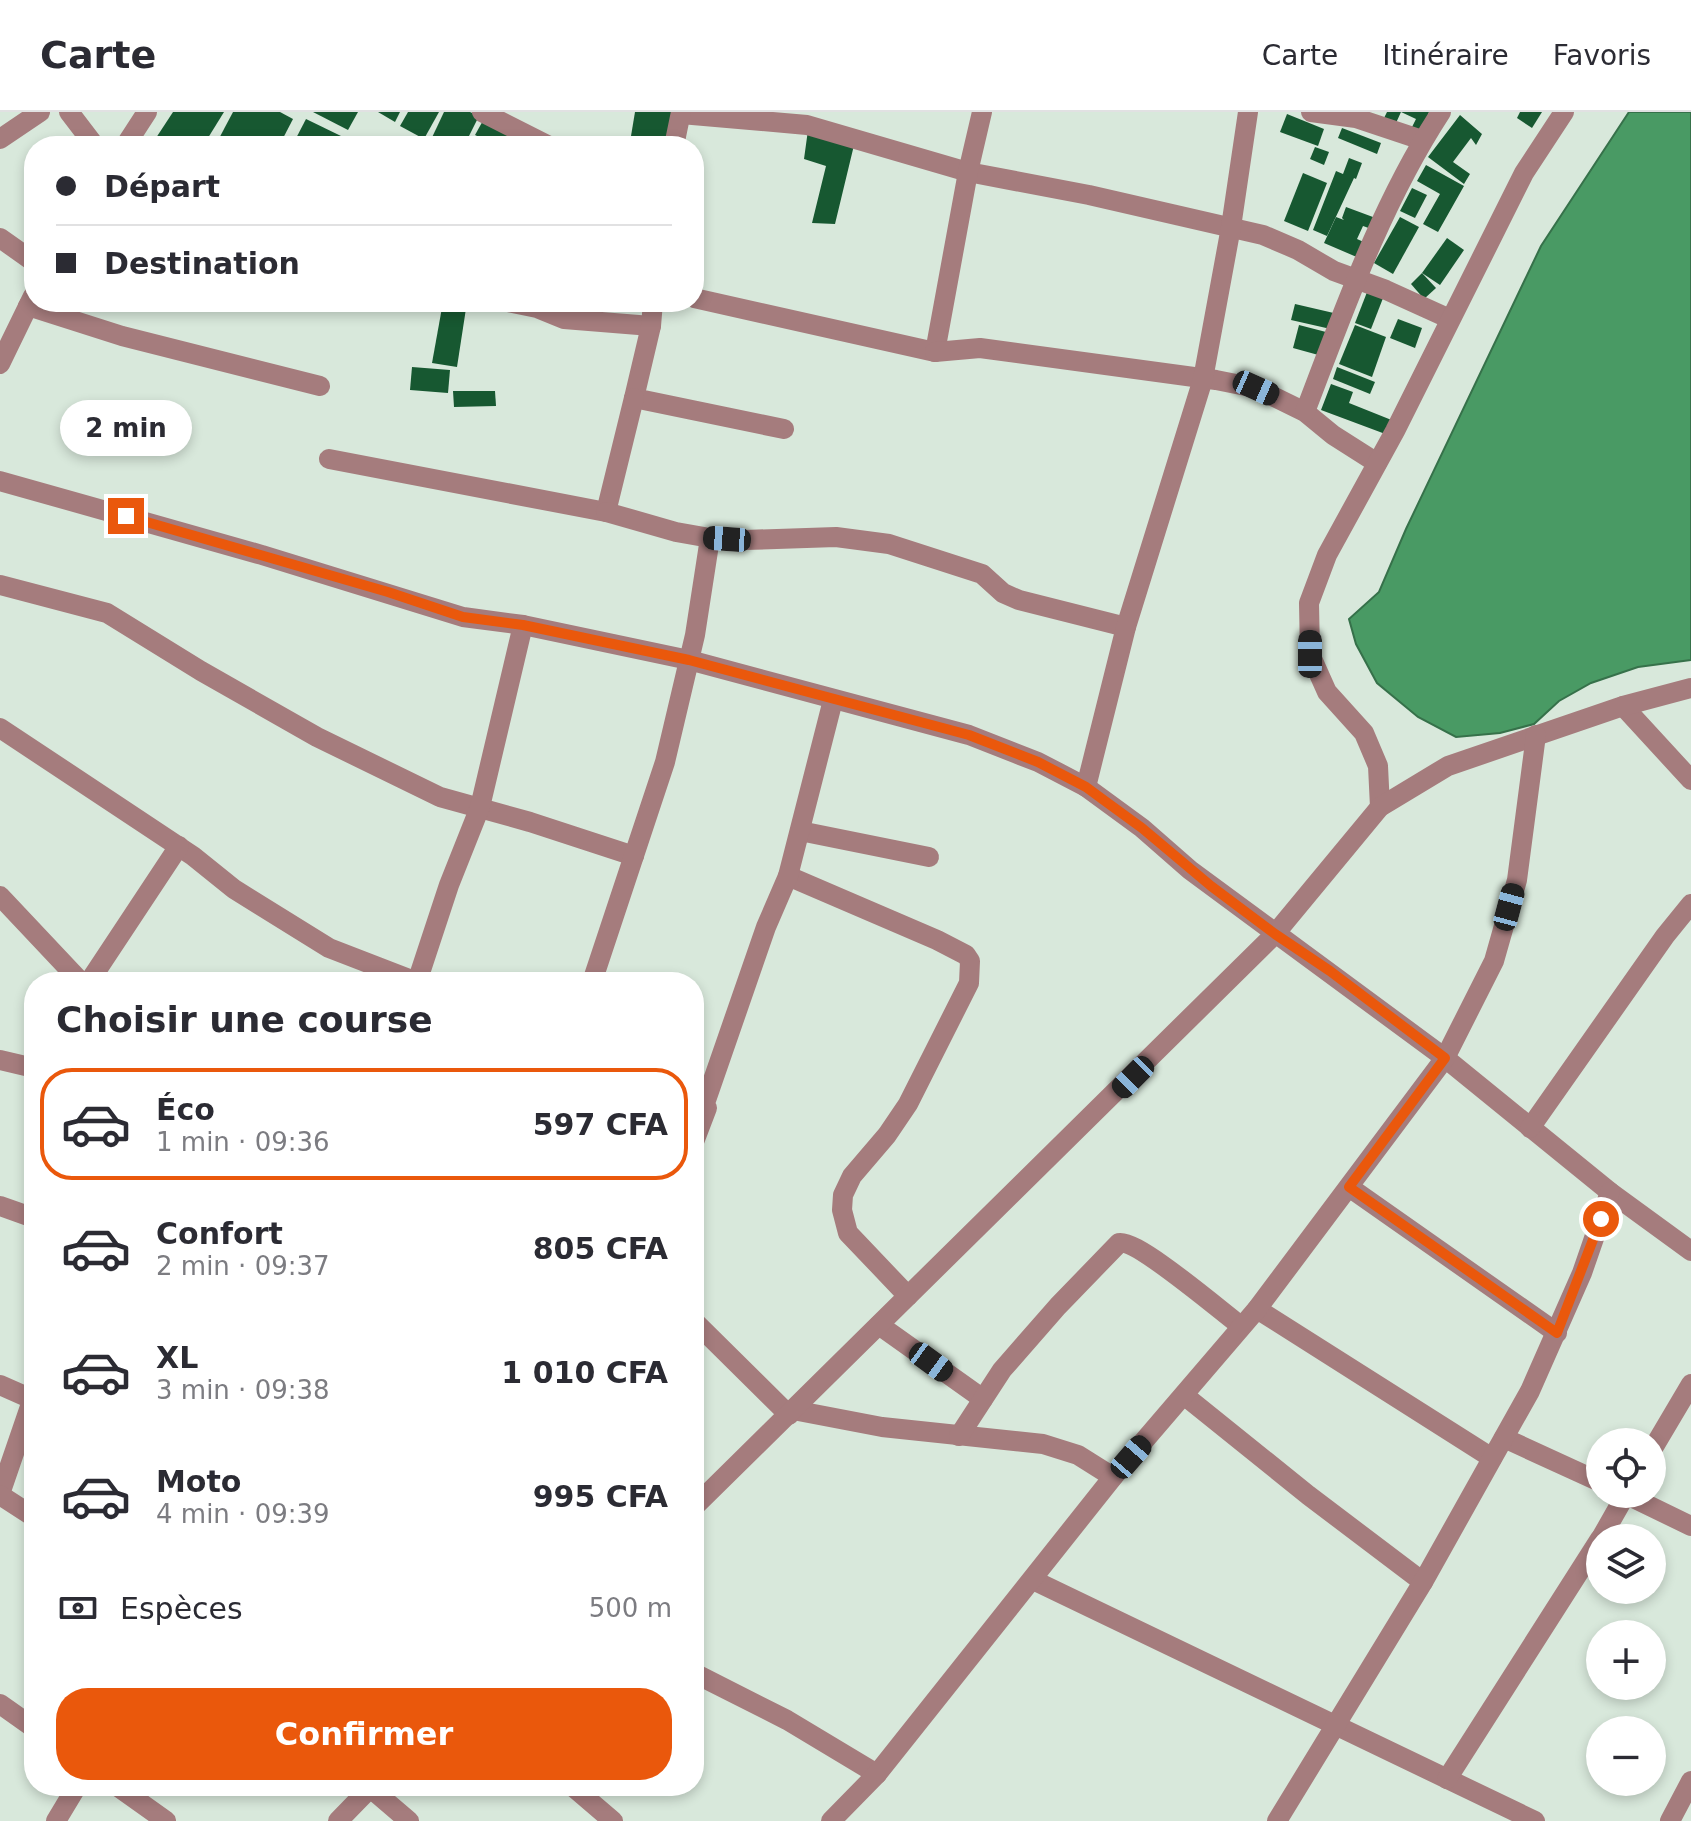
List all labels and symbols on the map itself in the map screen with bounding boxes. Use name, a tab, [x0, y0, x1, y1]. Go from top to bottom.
car	[1229, 367, 1283, 409]
callout: 2 min	[60, 400, 192, 456]
route end	[108, 498, 144, 534]
car	[702, 525, 752, 553]
car	[1298, 630, 1322, 678]
car	[1491, 881, 1527, 933]
car	[1108, 1052, 1158, 1102]
route start	[1583, 1201, 1619, 1237]
car	[905, 1338, 957, 1386]
car	[1106, 1431, 1156, 1483]

